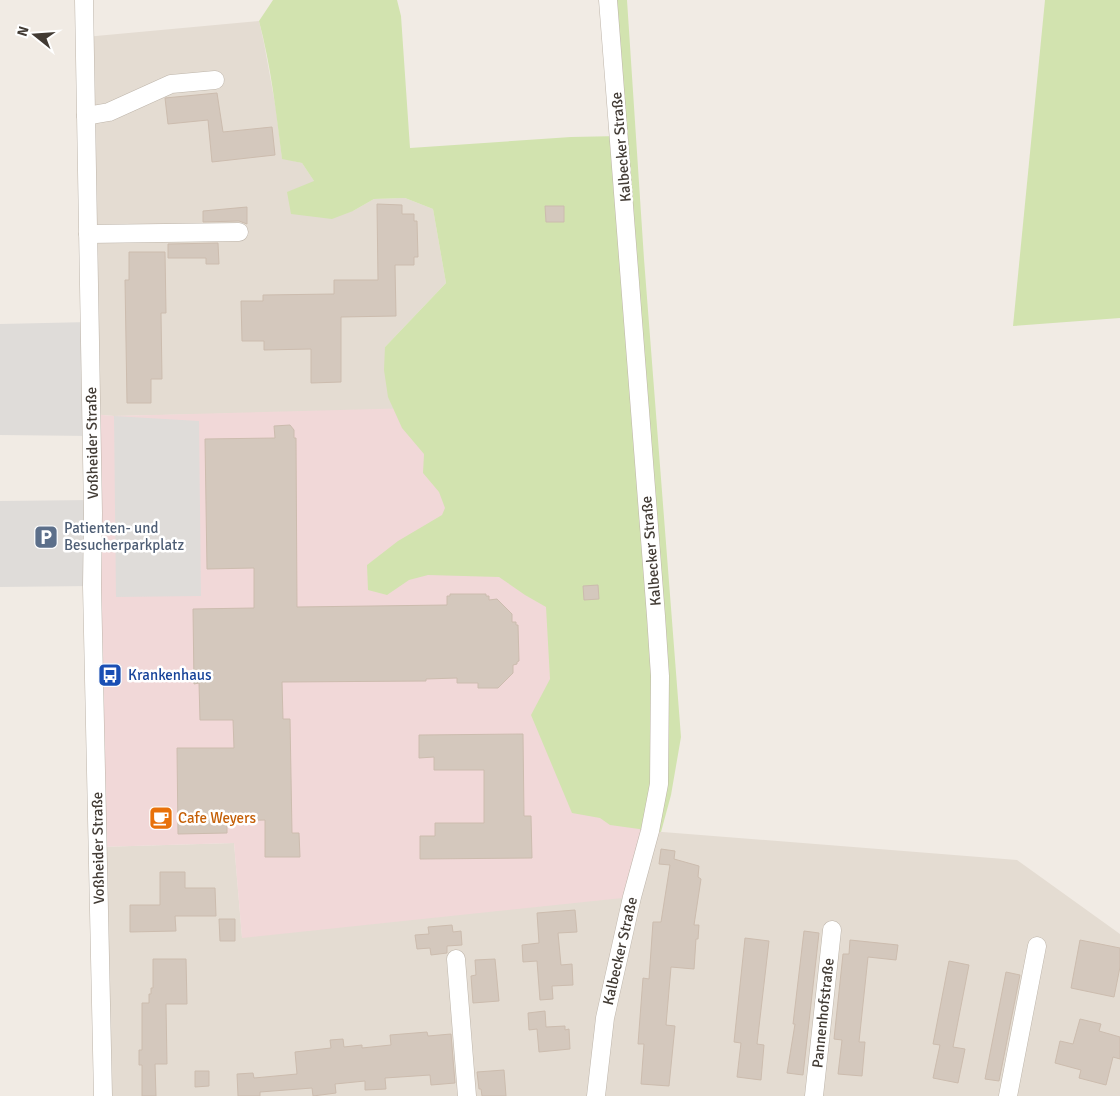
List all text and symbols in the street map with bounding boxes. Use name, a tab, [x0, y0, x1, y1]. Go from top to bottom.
north arrow	[10, 10, 60, 60]
text: N	[13, 24, 33, 38]
street label: Kalbecker Straße	[607, 91, 635, 203]
street label: Voßheider Straße	[82, 387, 102, 499]
street label: Kalbecker Straße	[637, 495, 665, 607]
place label: Patienten- und Besucherparkplatz	[64, 519, 184, 554]
parking icon: Patienten- und Besucherparkplatz	[33, 524, 59, 550]
bus stop icon: Krankenhaus	[97, 662, 123, 688]
place label: Krankenhaus	[128, 666, 212, 684]
street label: Voßheider Straße	[88, 792, 108, 904]
cafe icon: Cafe Weyers	[148, 805, 174, 831]
place label: Cafe Weyers	[178, 809, 257, 827]
street label: Kalbecker Straße	[599, 895, 641, 1007]
street label: Pannenhofstraße	[808, 957, 838, 1069]

